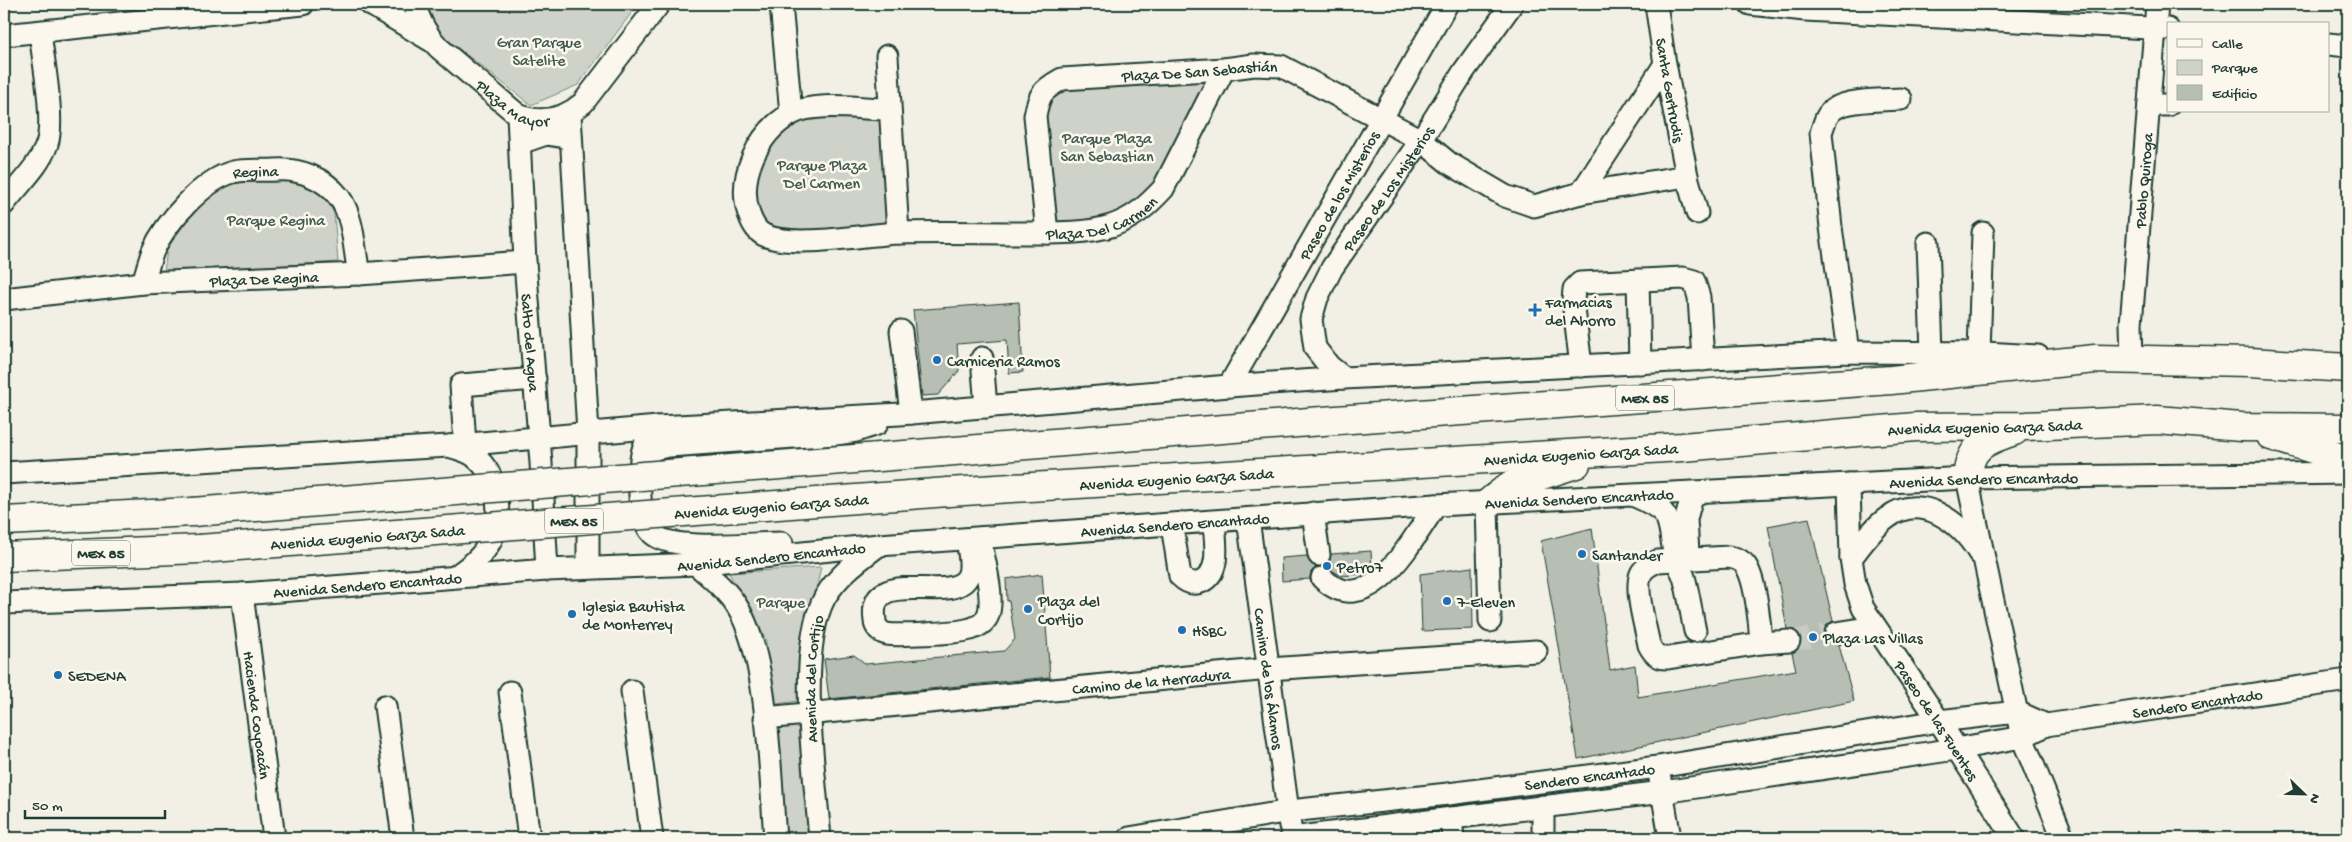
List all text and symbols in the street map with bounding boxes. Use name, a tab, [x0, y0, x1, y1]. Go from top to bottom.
legend	[2167, 22, 2330, 112]
park label: Gran Parque Satelite	[497, 35, 582, 72]
text: Calle	[2212, 36, 2243, 54]
street label: Santa Gertrudis	[1649, 37, 1686, 145]
street label: Plaza De San Sebastián	[1120, 59, 1278, 88]
text: Parque	[2211, 60, 2258, 78]
street label: Plaza Mayor	[470, 77, 552, 133]
text: Edificio	[2212, 86, 2258, 104]
street label: Paseo de Los Misterios	[1340, 123, 1441, 257]
street label: Paseo de los Misterios	[1296, 128, 1386, 265]
park label: Parque Plaza San Sebastian	[1060, 131, 1154, 168]
street label: Pablo Quiroga	[2133, 131, 2160, 230]
park label: Parque Plaza Del Carmen	[776, 158, 868, 195]
street label: Regina	[231, 164, 280, 185]
street label: Plaza Del Carmen	[1045, 193, 1163, 246]
park label: Parque Regina	[226, 213, 326, 232]
street label: Plaza De Regina	[208, 270, 320, 293]
street label: Salto del Agua	[515, 293, 541, 394]
place label: Farmacias del Ahorro	[1544, 295, 1616, 332]
marker: Farmacias del Ahorro	[1529, 304, 1541, 316]
marker: Carniceria Ramos	[931, 354, 943, 366]
place label: Carniceria Ramos	[947, 354, 1061, 373]
road number: MEX 85	[1616, 386, 1674, 410]
street label: Avenida Eugenio Garza Sada	[1887, 417, 2084, 442]
street label: Avenida Eugenio Garza Sada	[1483, 441, 1680, 472]
street label: Avenida Eugenio Garza Sada	[1079, 466, 1276, 497]
street label: Avenida Sendero Encantado	[1889, 471, 2078, 495]
street label: Avenida Sendero Encantado	[1484, 487, 1674, 516]
street label: Avenida Eugenio Garza Sada	[674, 492, 871, 526]
road number: MEX 85	[545, 508, 603, 534]
street label: Avenida Sendero Encantado	[1080, 511, 1270, 543]
street label: Avenida Eugenio Garza Sada	[270, 523, 467, 557]
road number: MEX 85	[72, 540, 130, 566]
street label: Avenida Sendero Encantado	[677, 540, 867, 578]
marker: Santander	[1576, 548, 1588, 560]
place label: Santander	[1592, 548, 1664, 567]
marker: Petro7	[1321, 560, 1333, 572]
place label: Petro7	[1336, 560, 1384, 579]
street label: Avenida Sendero Encantado	[273, 571, 463, 605]
place label: Plaza del Cortijo	[1037, 594, 1100, 631]
park label: Parque	[756, 595, 806, 614]
marker: 7-Eleven	[1441, 595, 1453, 607]
place label: 7-Eleven	[1456, 595, 1515, 614]
place label: Iglesia Bautista de Monterrey	[582, 599, 686, 636]
marker: Plaza del Cortijo	[1022, 603, 1034, 615]
street label: Camino de los Álamos	[1247, 607, 1286, 752]
marker: Iglesia Bautista de Monterrey	[566, 608, 578, 620]
street label: Avenida del Cortijo	[803, 613, 830, 743]
marker: HSBC	[1176, 624, 1188, 636]
place label: HSBC	[1192, 624, 1227, 643]
marker: Plaza Las Villas	[1807, 631, 1819, 643]
place label: Plaza Las Villas	[1822, 631, 1924, 650]
street label: Hacienda Coyoacán	[237, 650, 272, 781]
street label: Paseo de las Fuentes	[1888, 657, 1981, 786]
street label: Camino de la Herradura	[1072, 667, 1233, 701]
marker: SEDENA	[52, 669, 64, 681]
place label: SEDENA	[68, 669, 127, 688]
street label: Sendero Encantado	[2132, 687, 2264, 725]
street label: Sendero Encantado	[1524, 761, 1656, 797]
north arrow	[2280, 770, 2330, 820]
scale bar	[25, 787, 165, 819]
text: N	[2304, 791, 2323, 806]
text: 50 m	[32, 798, 63, 816]

